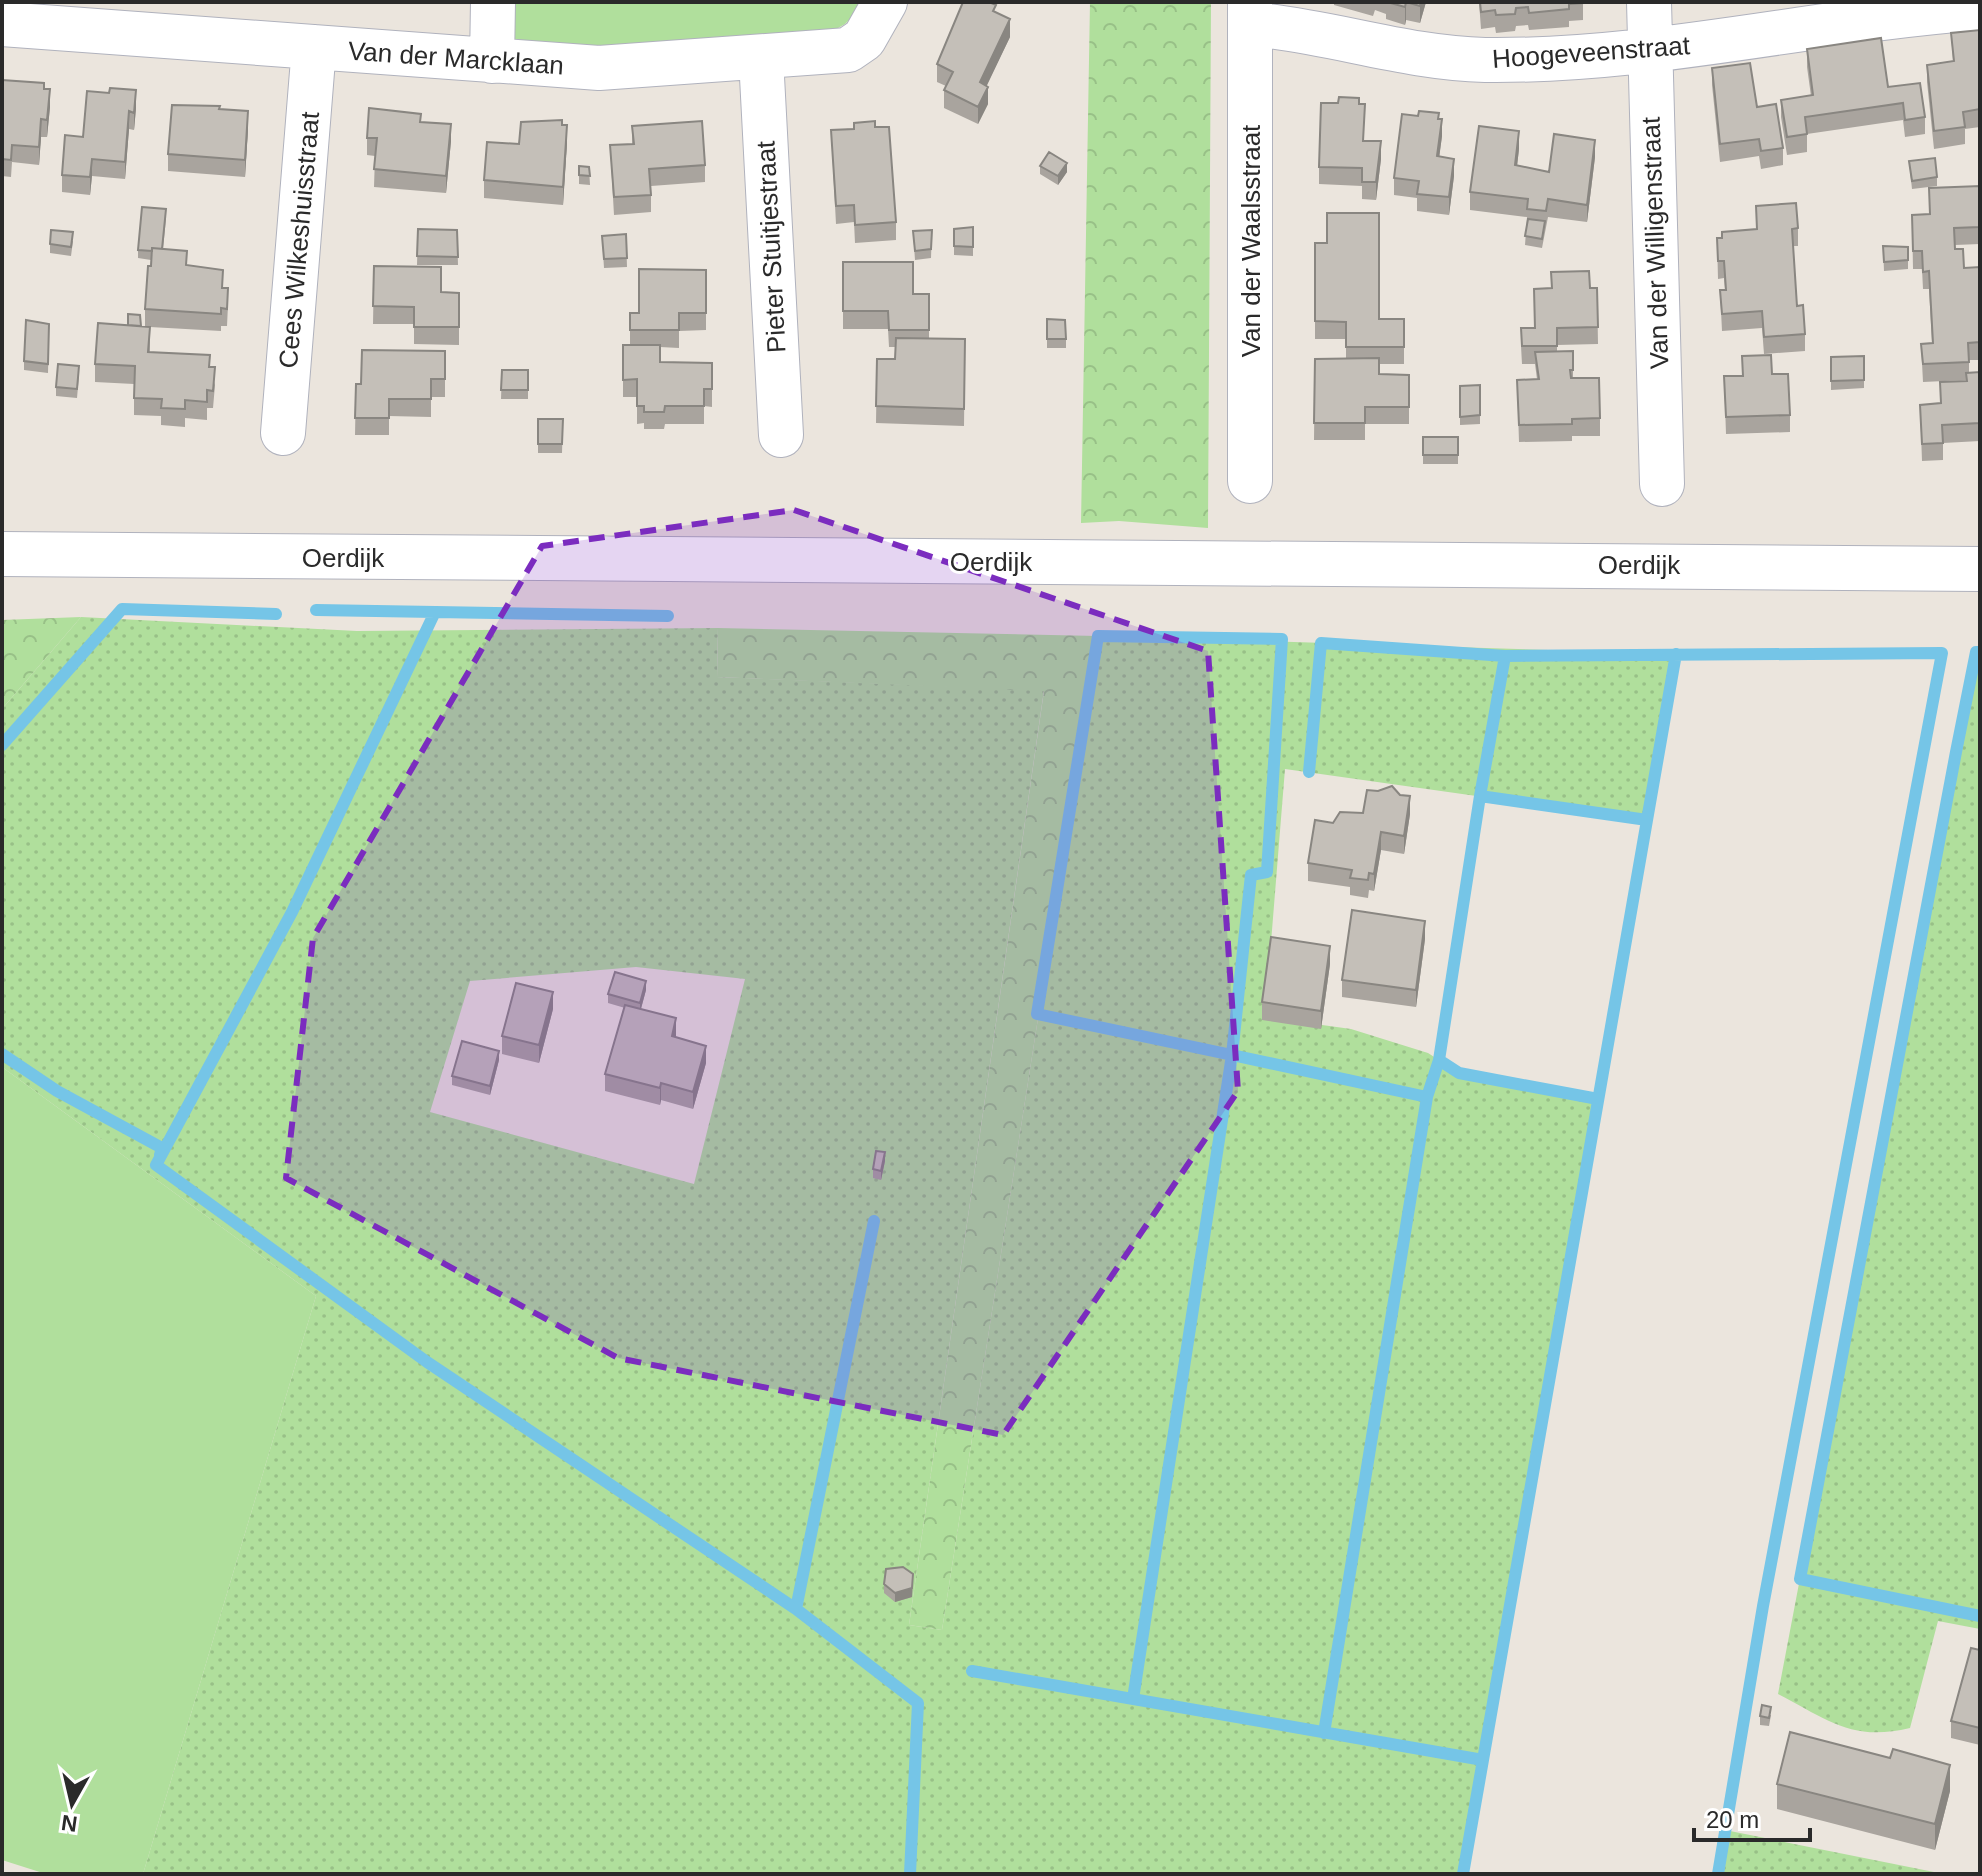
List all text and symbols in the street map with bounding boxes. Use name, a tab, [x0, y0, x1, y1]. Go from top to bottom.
street label: Hoogeveenstraat	[1491, 30, 1692, 74]
street label: Van der Marcklaan	[347, 35, 565, 81]
street label: Cees Wilkeshuisstraat	[273, 110, 325, 369]
street label: Van der Willigenstraat	[1636, 116, 1674, 370]
street label: Van der Waalsstraat	[1236, 124, 1266, 357]
street label: Pieter Stuitjestraat	[750, 139, 792, 354]
street label: Oerdijk	[302, 543, 385, 573]
street label: Oerdijk	[950, 547, 1033, 577]
street label: Oerdijk	[1598, 550, 1681, 580]
north arrow	[32, 1764, 112, 1844]
scale bar	[1694, 1792, 1810, 1842]
text: 20 m	[1706, 1806, 1759, 1833]
text: N	[60, 1810, 79, 1837]

